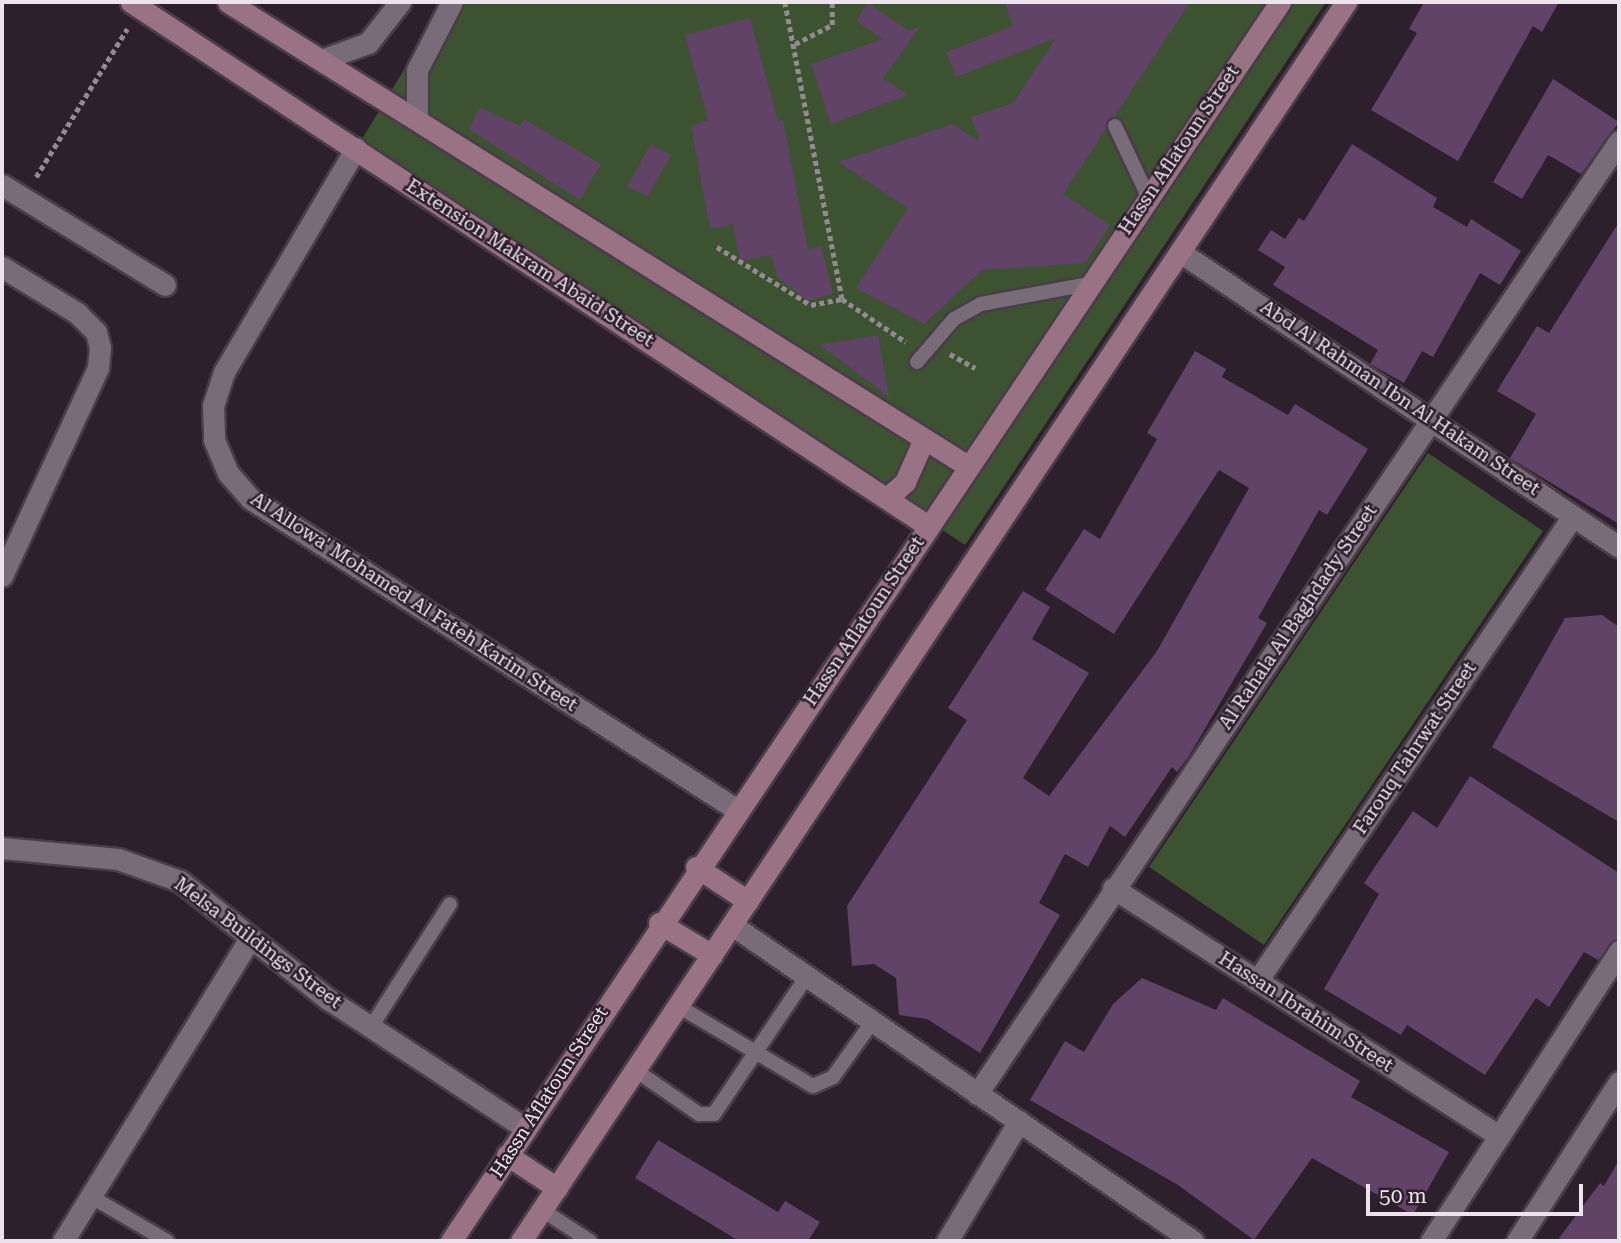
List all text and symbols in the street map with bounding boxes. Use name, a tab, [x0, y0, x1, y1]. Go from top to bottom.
street label: Hassn Aflatoun Street	[1114, 61, 1244, 239]
street label: Extension Makram Abaid Street	[402, 174, 658, 352]
street label: Abd Al Rahman Ibn Al Hakam Street	[1256, 296, 1544, 500]
street label: Al Allowa' Mohamed Al Fateh Karim Street	[246, 488, 582, 716]
street label: Al Rahala Al Baghdady Street	[1214, 500, 1382, 734]
street label: Hassn Aflatoun Street	[799, 532, 929, 710]
street label: Farouq Tahrwat Street	[1349, 658, 1481, 838]
street label: Melsa Buildings Street	[170, 873, 346, 1013]
street label: Hassan Ibrahim Street	[1214, 947, 1398, 1077]
street label: Hassn Aflatoun Street	[485, 1002, 613, 1182]
scale bar	[1369, 1170, 1586, 1214]
text: 50 m	[1379, 1184, 1427, 1208]

